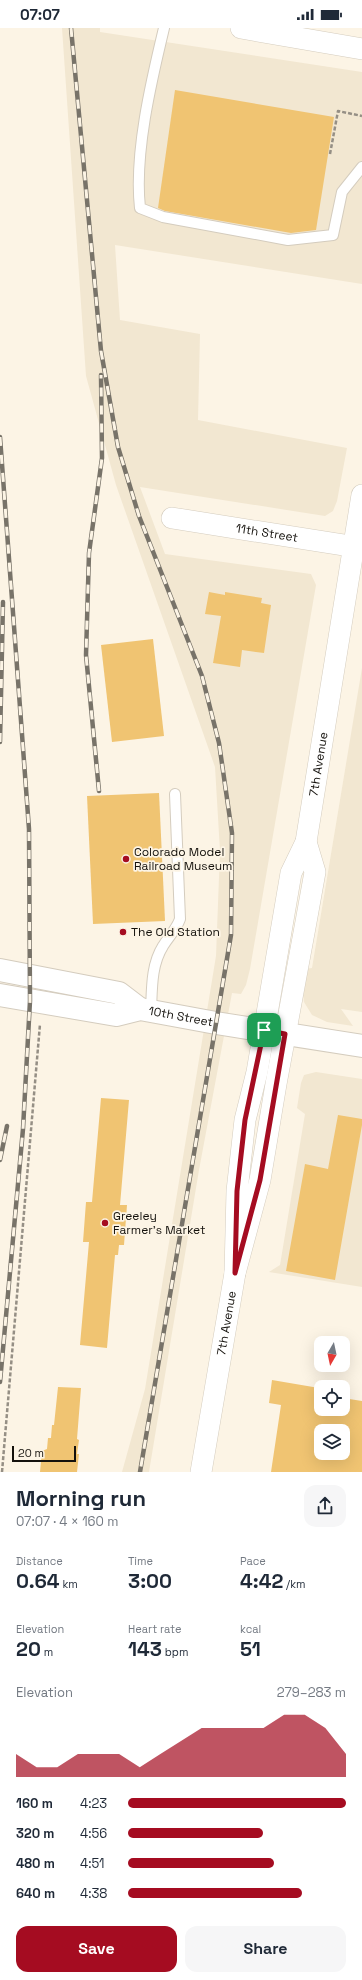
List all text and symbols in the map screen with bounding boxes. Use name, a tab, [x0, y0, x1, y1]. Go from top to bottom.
text: 07:07	[20, 5, 60, 24]
street label: 11th Street	[235, 520, 299, 546]
street label: 7th Avenue	[305, 731, 332, 798]
place label: Colorado Model Railroad Museum	[134, 844, 232, 874]
marker: Colorado Model Railroad Museum	[121, 854, 131, 864]
place label: The Old Station	[131, 924, 220, 940]
marker: The Old Station	[118, 927, 128, 937]
street label: 10th Street	[147, 1003, 214, 1030]
pin	[247, 1013, 281, 1047]
icon: arrive	[253, 1019, 275, 1041]
place label: Greeley Farmer's Market	[113, 1208, 205, 1238]
marker: Greeley Farmer's Market	[100, 1218, 110, 1228]
street label: 7th Avenue	[213, 1290, 240, 1357]
north arrow	[314, 1336, 350, 1372]
map controls	[314, 1336, 350, 1460]
button: locate	[314, 1380, 350, 1416]
button: layers	[314, 1424, 350, 1460]
scale bar	[12, 1444, 76, 1463]
text: 20 m	[18, 1446, 44, 1460]
text: Morning run	[16, 1484, 146, 1512]
button: share	[304, 1485, 346, 1527]
text: 07:07 · 4 × 160 m	[16, 1513, 118, 1530]
text: Distance	[16, 1554, 63, 1568]
text: Time	[128, 1554, 153, 1568]
text: Pace	[240, 1554, 266, 1568]
text: 0.64	[16, 1568, 60, 1594]
text: 3:00	[128, 1568, 172, 1594]
text: 4:42	[240, 1568, 283, 1594]
text: km	[60, 1577, 78, 1591]
text: /km	[283, 1577, 306, 1591]
text: Elevation	[16, 1622, 64, 1636]
text: Heart rate	[128, 1622, 181, 1636]
text: kcal	[240, 1622, 261, 1636]
text: 20	[16, 1636, 41, 1662]
text: 143	[128, 1636, 162, 1662]
text: 51	[240, 1636, 261, 1662]
text: m	[41, 1645, 53, 1659]
text: bpm	[162, 1645, 188, 1659]
text: Elevation	[16, 1684, 73, 1701]
text: 279–283 m	[277, 1684, 346, 1701]
text: 160 m	[16, 1795, 53, 1812]
text: 4:23	[80, 1795, 107, 1812]
text: 320 m	[16, 1825, 54, 1842]
text: 4:56	[80, 1825, 107, 1842]
text: 480 m	[16, 1855, 55, 1872]
text: 4:51	[80, 1855, 104, 1872]
text: 640 m	[16, 1885, 55, 1902]
text: 4:38	[80, 1885, 107, 1902]
button: Save	[16, 1926, 177, 1972]
button: Share	[185, 1926, 346, 1972]

